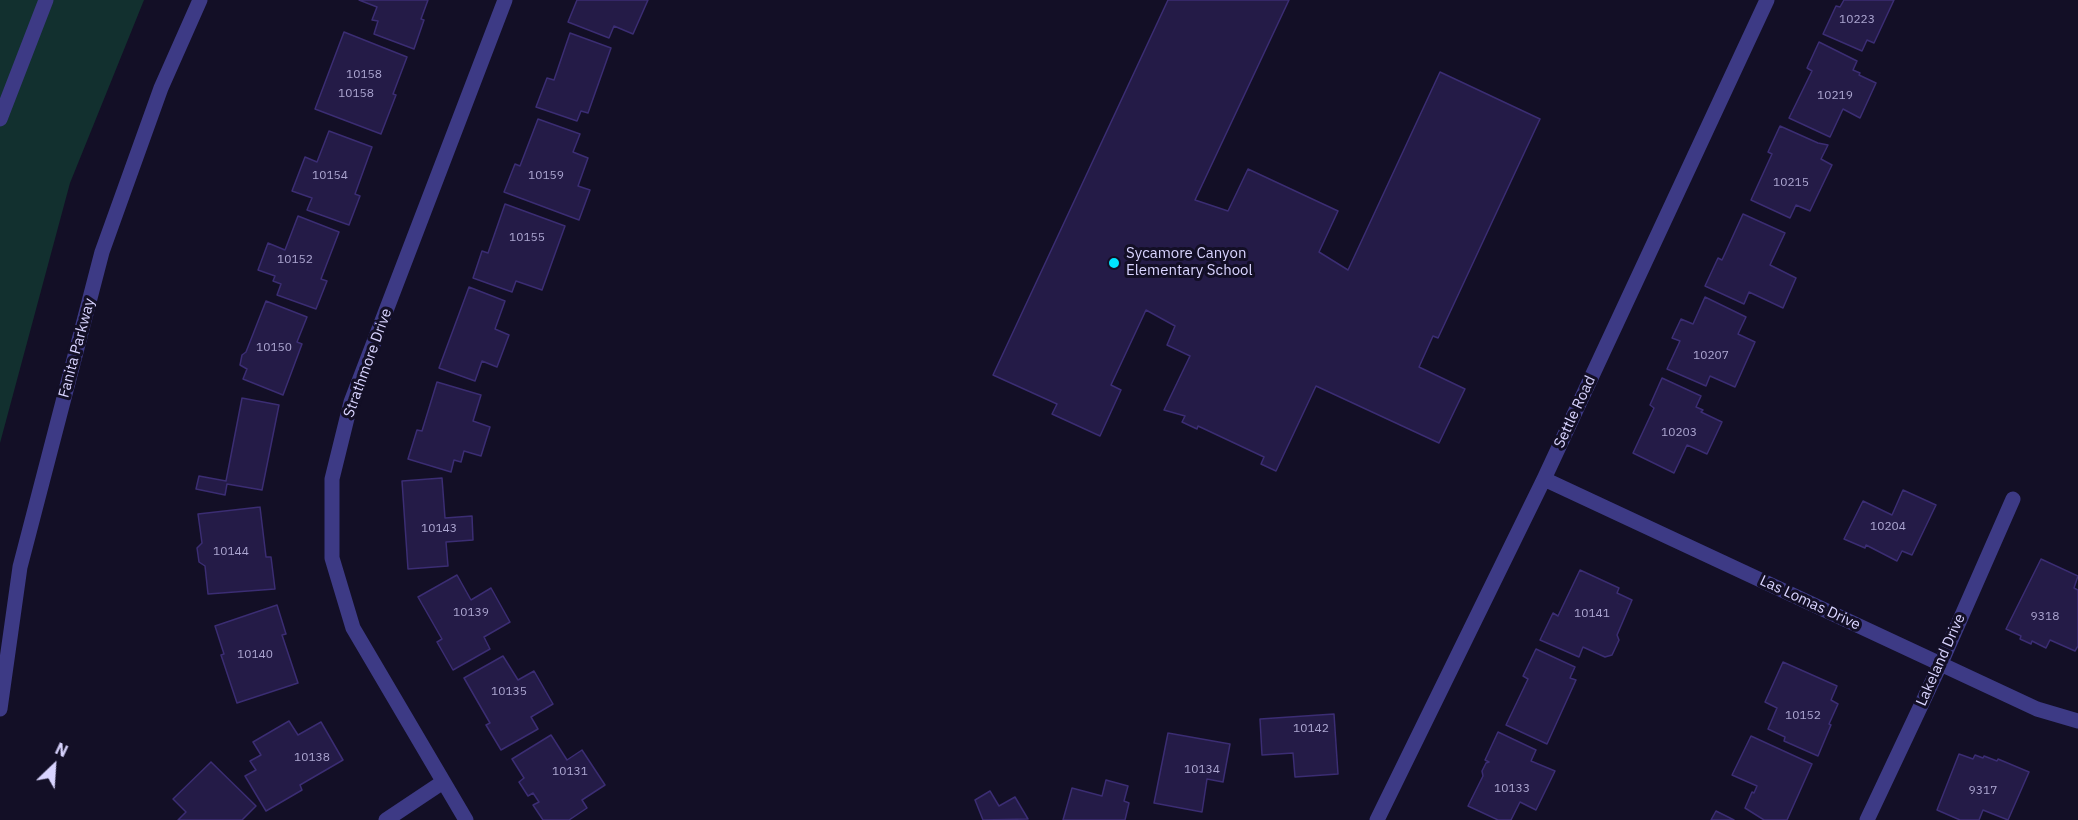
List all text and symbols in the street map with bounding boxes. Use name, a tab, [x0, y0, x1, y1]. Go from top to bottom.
house number: 10223	[1839, 13, 1875, 27]
house number: 10158	[346, 68, 382, 82]
house number: 10158	[338, 87, 374, 101]
house number: 10219	[1817, 89, 1853, 103]
house number: 10154	[312, 169, 348, 183]
house number: 10159	[528, 169, 564, 183]
house number: 10215	[1773, 176, 1809, 190]
house number: 10155	[509, 231, 545, 245]
place label: Sycamore Canyon Elementary School	[1126, 245, 1253, 280]
house number: 10152	[277, 253, 313, 267]
marker: Sycamore Canyon Elementary School	[1107, 256, 1121, 270]
street label: Fanita Parkway	[55, 296, 99, 400]
street label: Strathmore Drive	[340, 306, 396, 420]
house number: 10150	[256, 341, 292, 355]
house number: 10207	[1693, 349, 1729, 363]
street label: Settle Road	[1550, 373, 1600, 451]
house number: 10203	[1661, 426, 1697, 440]
house number: 10204	[1870, 520, 1906, 534]
house number: 10143	[421, 522, 457, 536]
house number: 10144	[213, 545, 249, 559]
street label: Las Lomas Drive	[1757, 572, 1863, 634]
house number: 10139	[453, 606, 489, 620]
house number: 10141	[1574, 607, 1610, 621]
house number: 9318	[2031, 610, 2059, 624]
street label: Lakeland Drive	[1913, 611, 1969, 709]
house number: 10140	[237, 648, 273, 662]
house number: 10135	[491, 685, 527, 699]
house number: 10152	[1785, 709, 1821, 723]
house number: 10142	[1293, 722, 1329, 736]
north arrow	[24, 736, 84, 796]
text: N	[52, 738, 71, 761]
house number: 10138	[294, 751, 330, 765]
house number: 10134	[1184, 763, 1220, 777]
house number: 10131	[552, 765, 588, 779]
house number: 10133	[1494, 782, 1530, 796]
house number: 9317	[1969, 784, 1997, 798]

